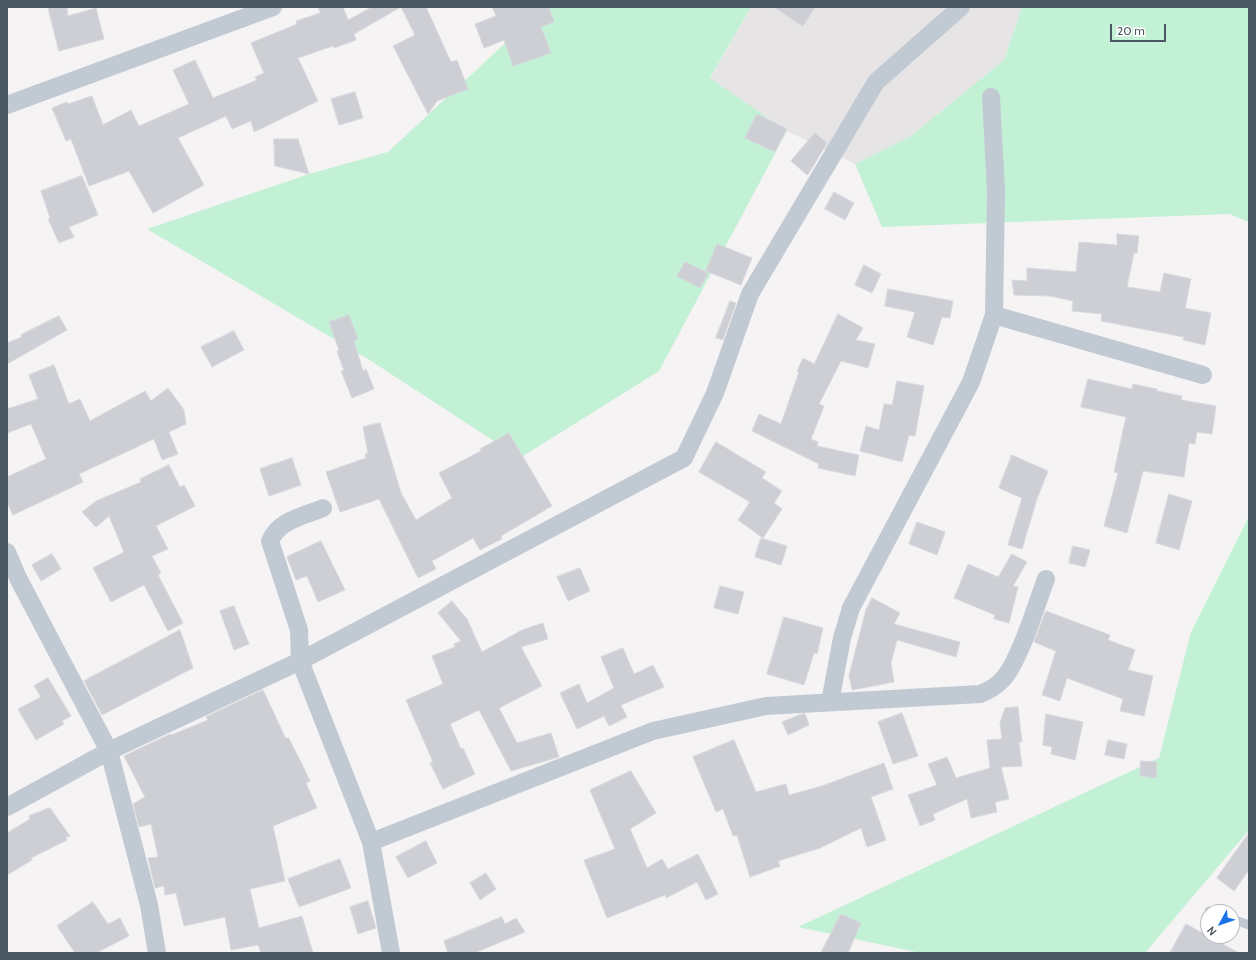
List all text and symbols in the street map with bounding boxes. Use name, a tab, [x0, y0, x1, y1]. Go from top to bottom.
scale bar	[1112, 16, 1168, 42]
text: 20 m	[1117, 23, 1145, 38]
north arrow	[1200, 904, 1240, 944]
text: N	[1204, 924, 1219, 939]

